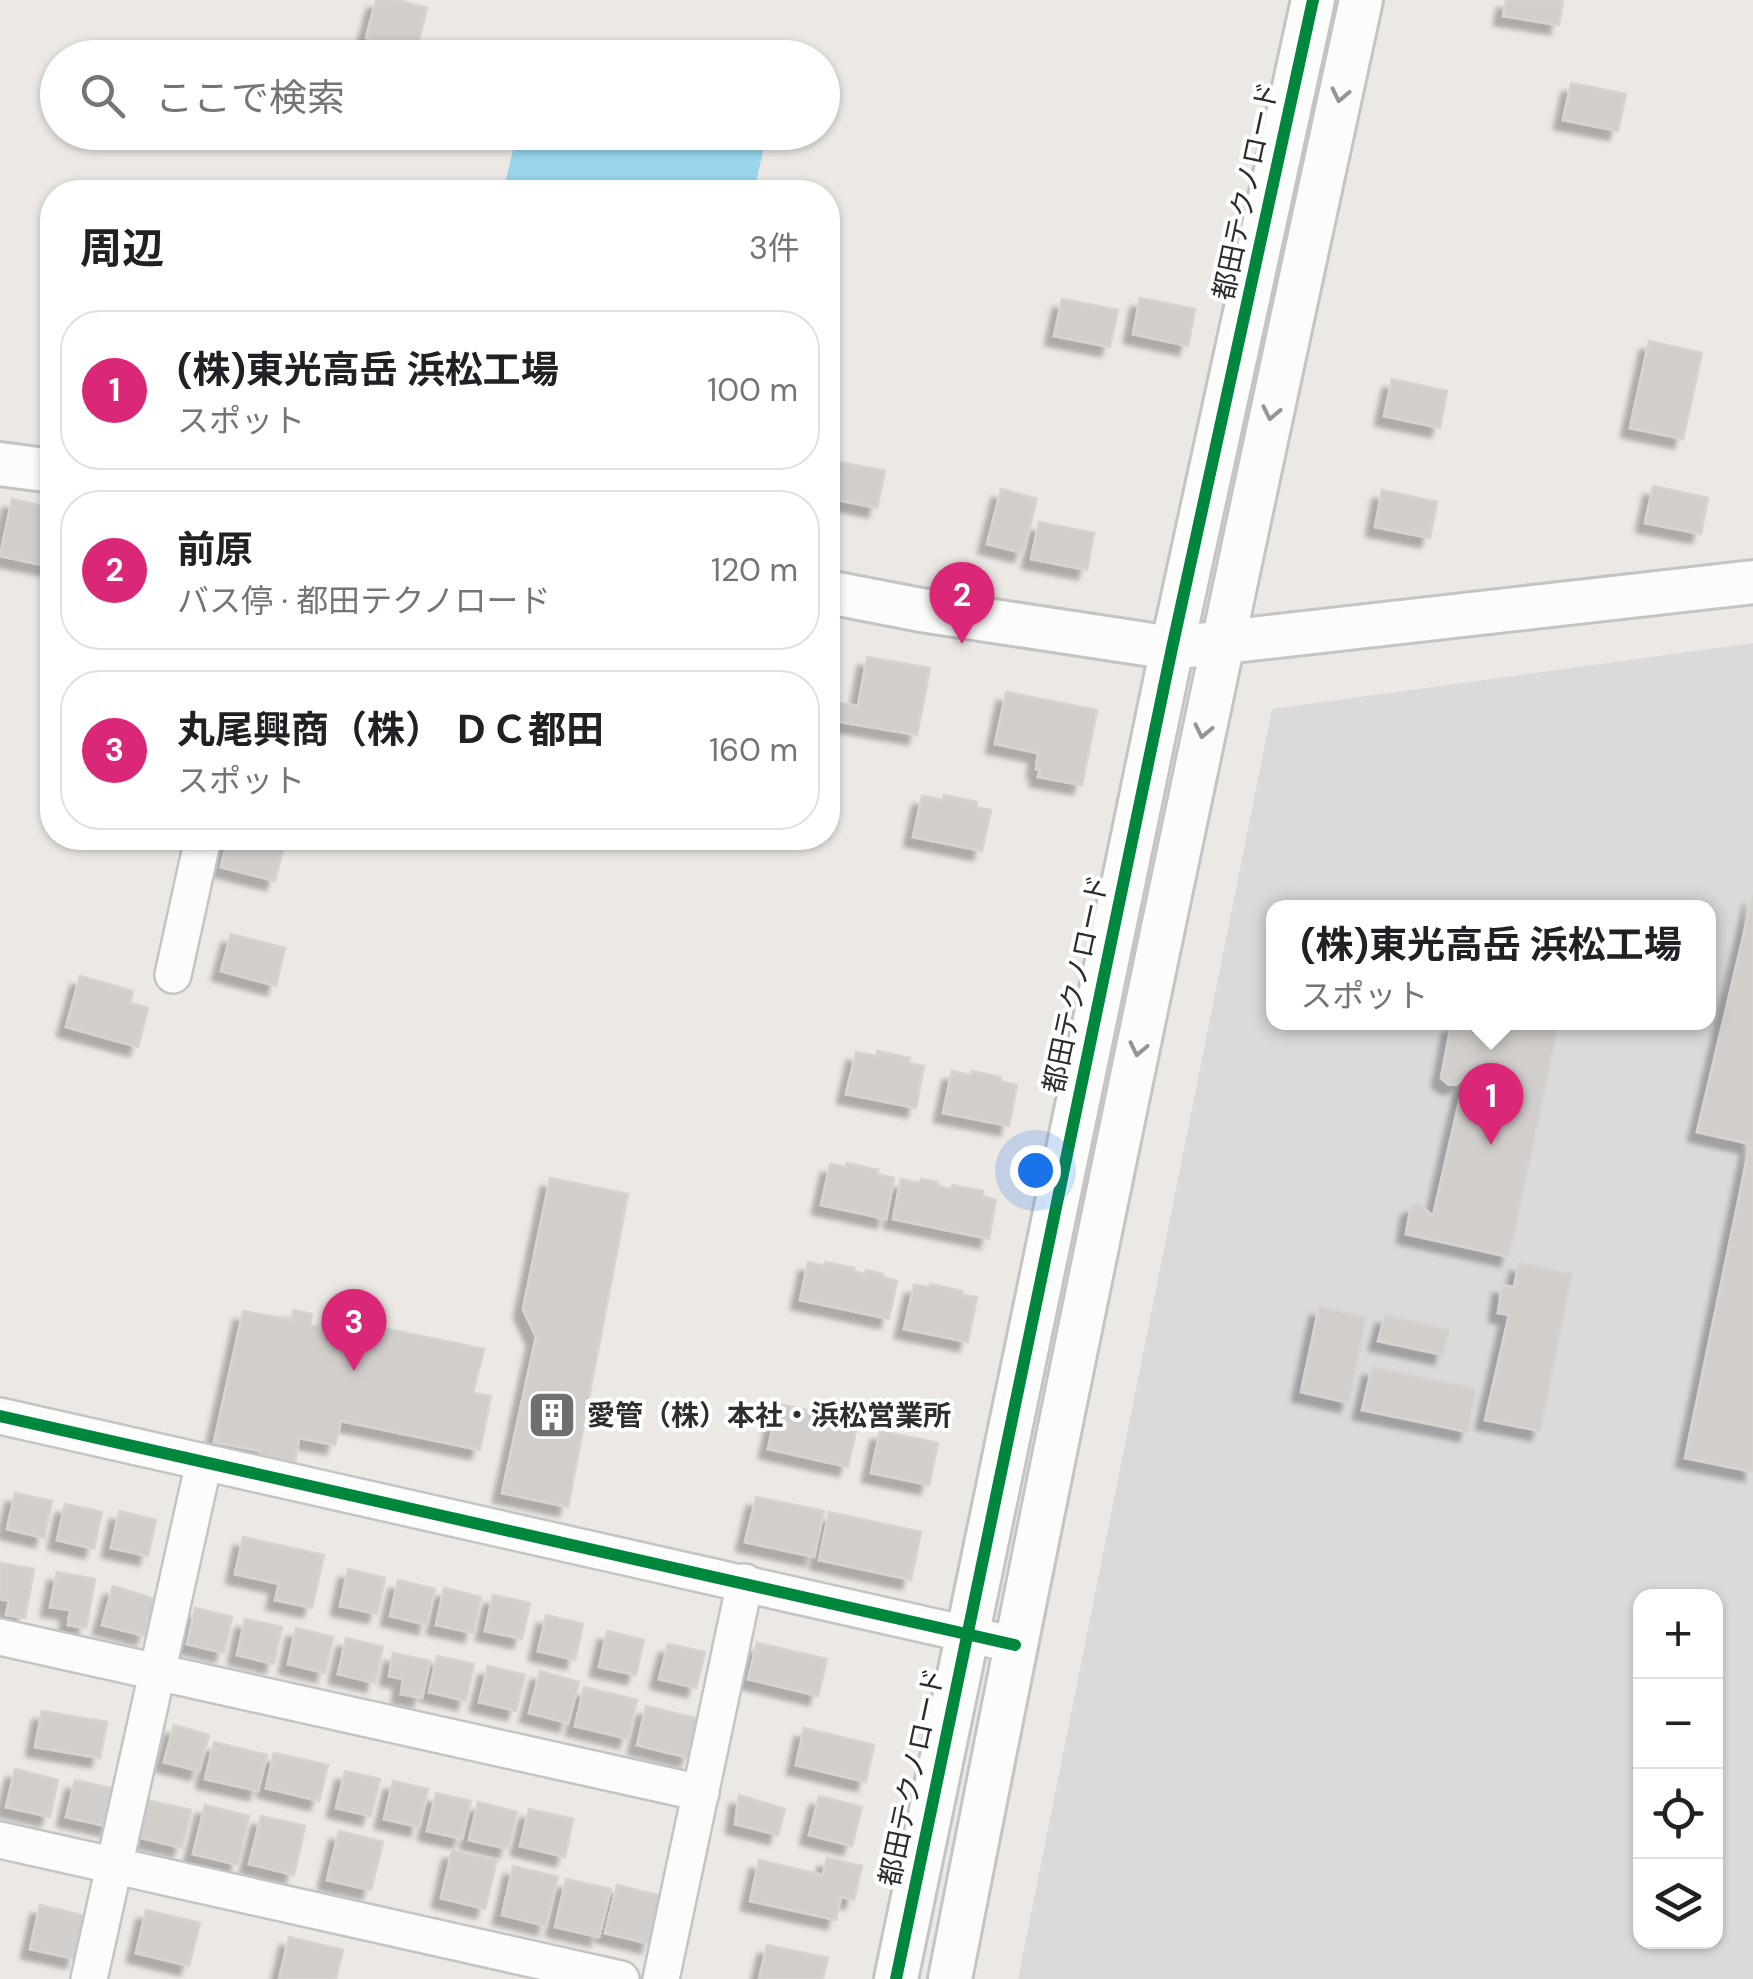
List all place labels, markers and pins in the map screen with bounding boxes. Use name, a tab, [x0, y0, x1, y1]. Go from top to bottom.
pin: 2	[930, 562, 994, 644]
pin: 1	[1458, 1062, 1524, 1145]
pin: 3	[322, 1288, 386, 1371]
building icon: 愛管（株）本社・浜松営業所	[526, 1389, 578, 1441]
place label: 愛管（株）本社・浜松営業所	[587, 1397, 951, 1434]

